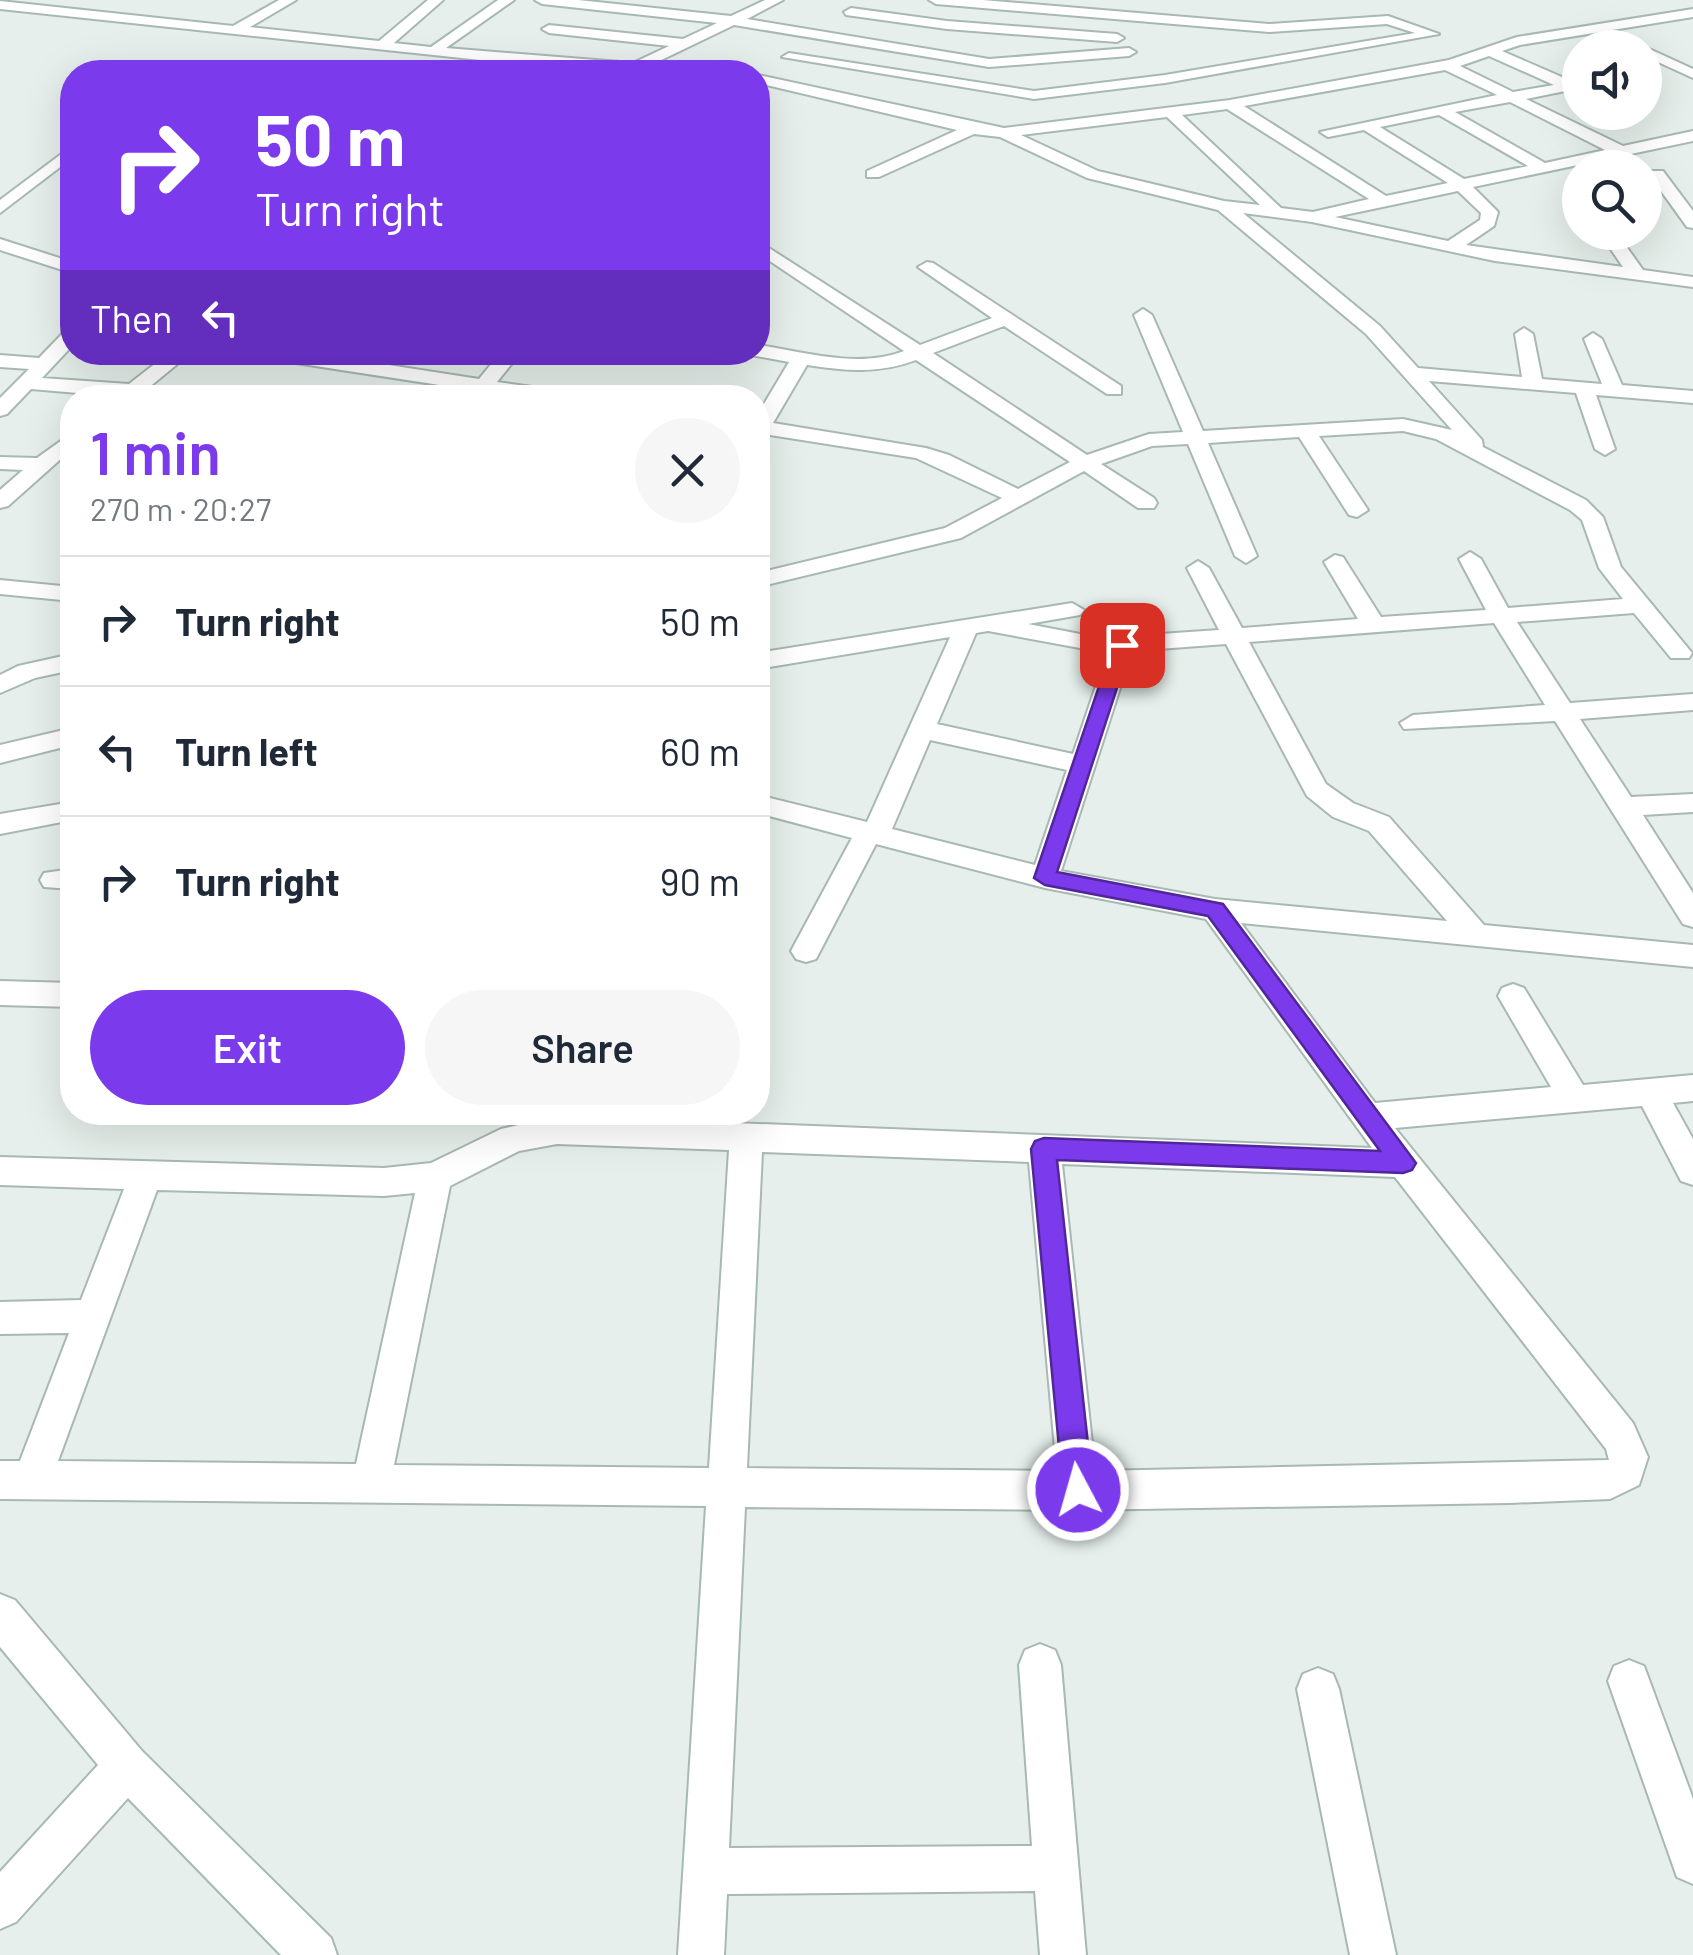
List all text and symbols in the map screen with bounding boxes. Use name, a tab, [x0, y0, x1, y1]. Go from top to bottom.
map controls	[1562, 30, 1662, 250]
button: sound	[1562, 30, 1662, 130]
text: 50 m	[255, 96, 405, 180]
icon: right	[90, 100, 220, 230]
button: search	[1562, 150, 1662, 250]
text: Turn right	[255, 181, 445, 235]
icon: left	[193, 290, 248, 345]
text: Then	[90, 295, 173, 341]
text: 1 min	[90, 415, 221, 487]
button: close	[635, 418, 740, 523]
text: 270 m · 20:27	[90, 489, 271, 527]
icon: right	[90, 594, 145, 649]
text: Turn right	[175, 598, 340, 644]
text: 50 m	[660, 598, 740, 644]
pin	[1080, 603, 1165, 688]
icon: arrive	[1095, 618, 1150, 673]
icon: left	[90, 724, 145, 779]
text: Turn left	[175, 728, 318, 774]
text: 60 m	[660, 728, 740, 774]
icon: right	[90, 854, 145, 909]
text: Turn right	[175, 858, 340, 904]
text: 90 m	[660, 858, 740, 904]
button: Exit	[90, 990, 405, 1105]
button: Share	[425, 990, 740, 1105]
position arrow	[1026, 1438, 1130, 1542]

